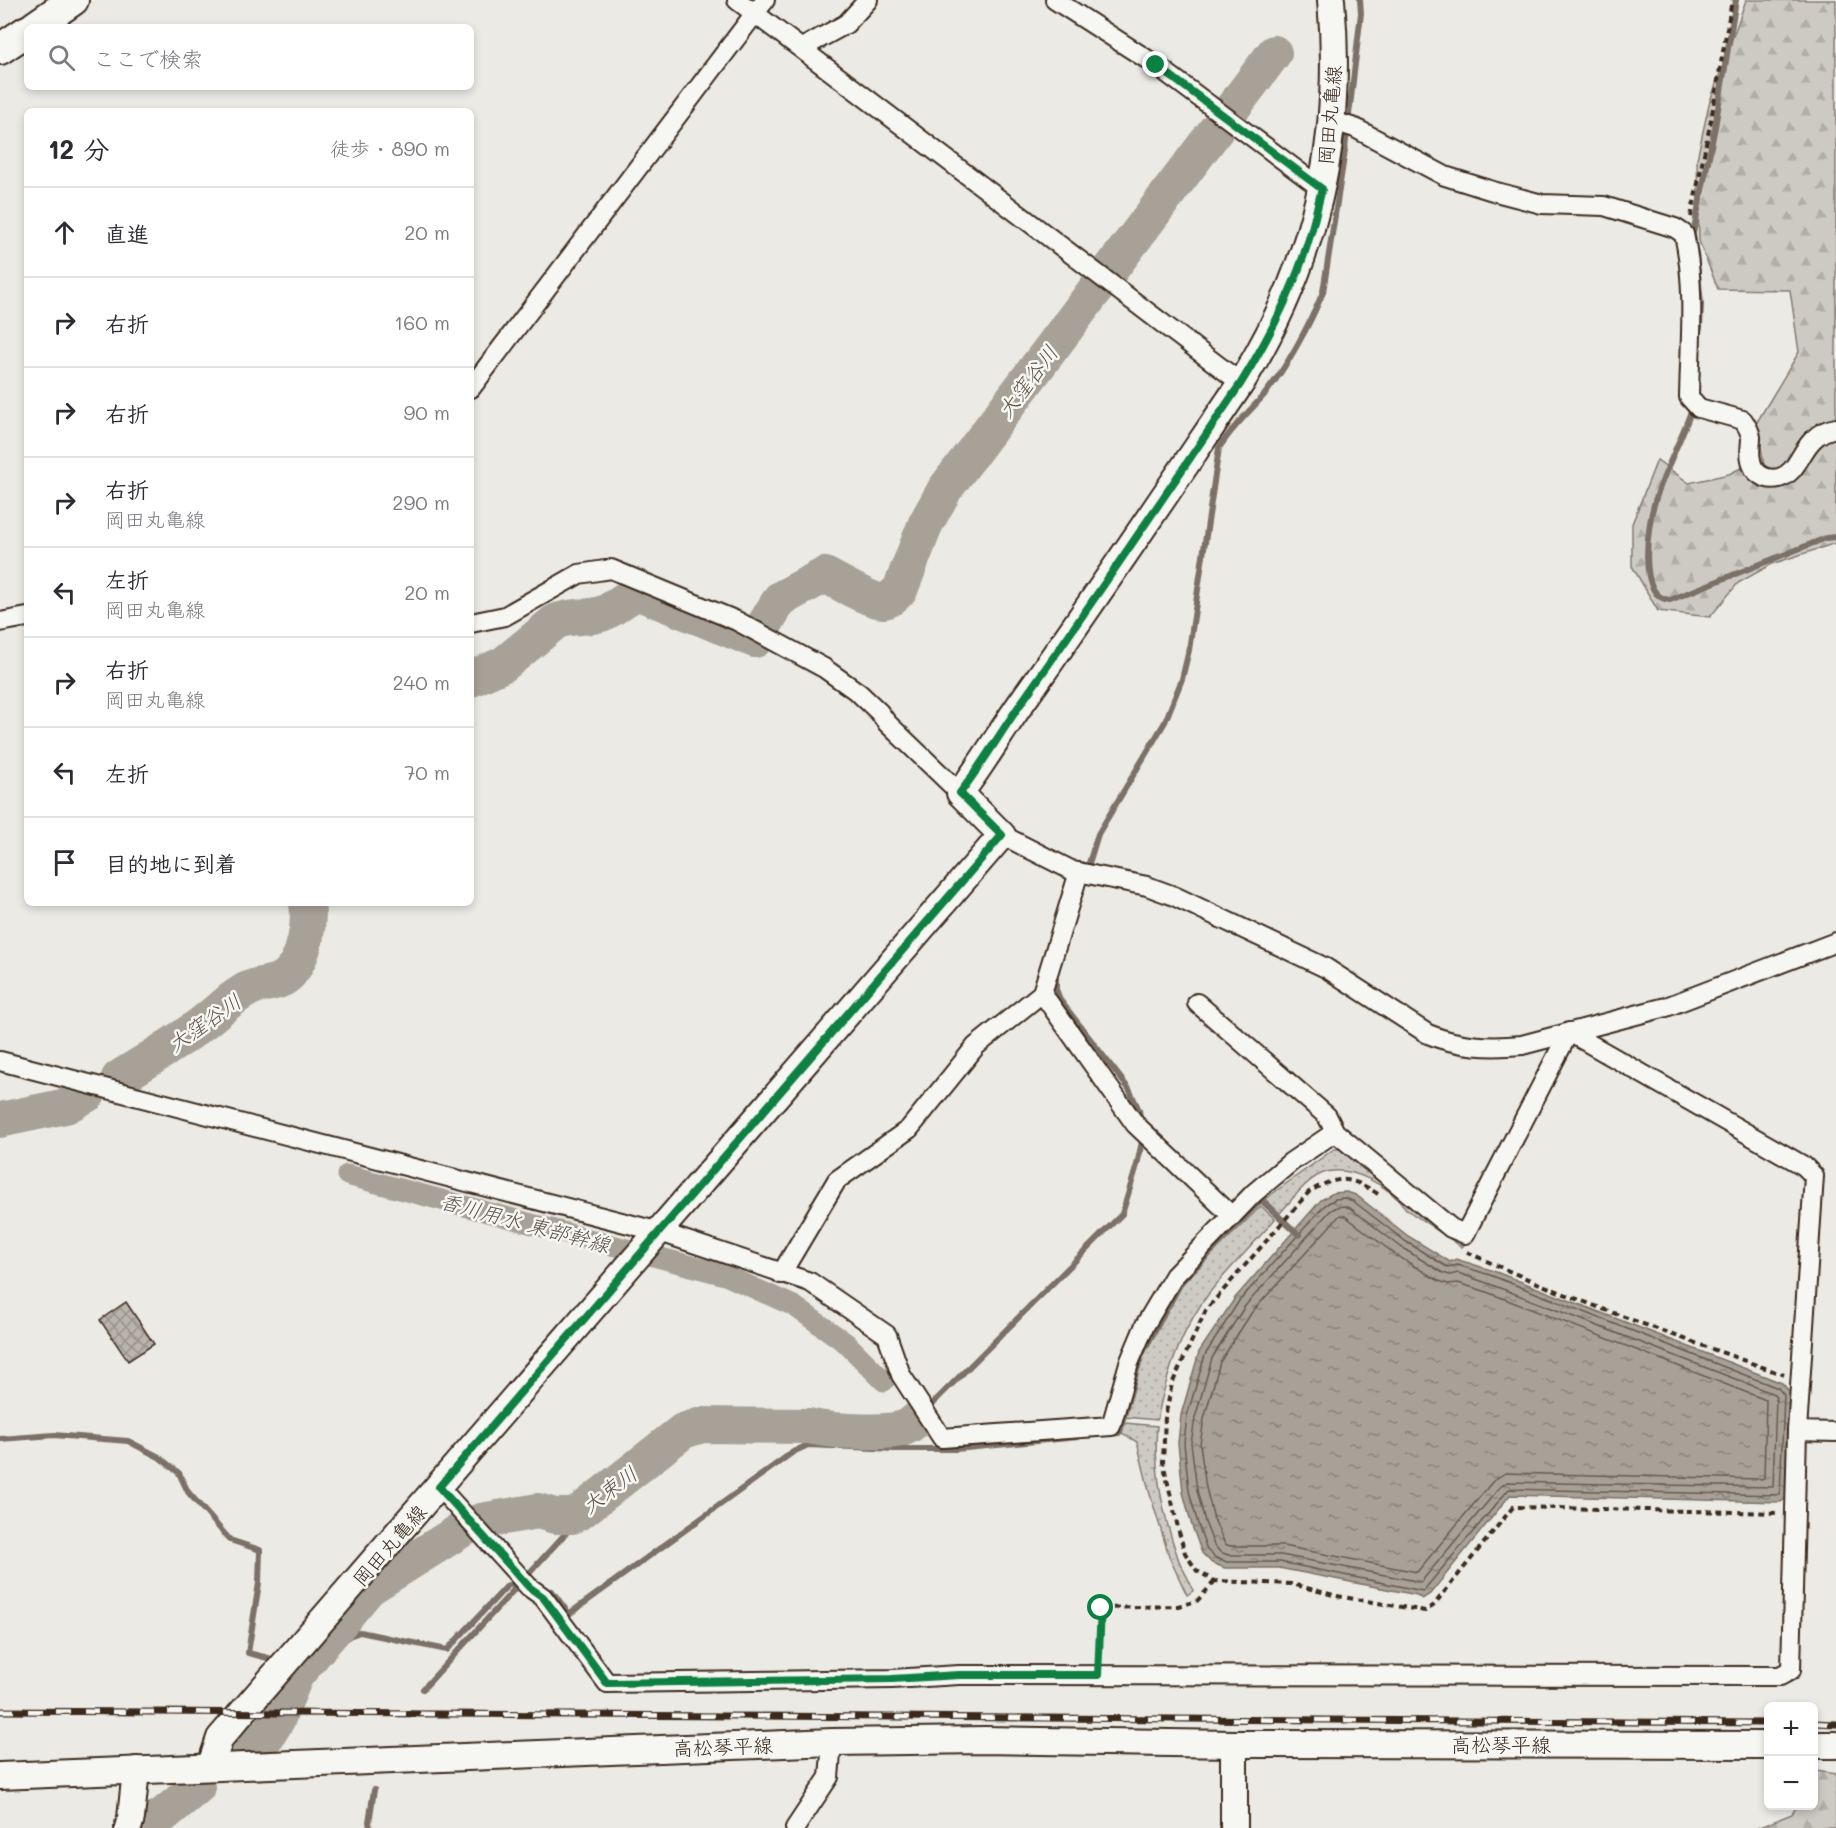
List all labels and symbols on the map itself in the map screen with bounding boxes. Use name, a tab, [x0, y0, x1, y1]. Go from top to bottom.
route end	[1142, 51, 1168, 77]
street label: 岡田丸亀線	[1312, 64, 1346, 166]
water label: 大窪谷川	[991, 339, 1063, 423]
water label: 大窪谷川	[162, 987, 246, 1057]
water label: 香川用水 東部幹線	[437, 1186, 614, 1258]
water label: 大束川	[576, 1459, 642, 1519]
street label: 岡田丸亀線	[346, 1499, 432, 1591]
route start	[1087, 1594, 1113, 1620]
street label: 高松琴平線	[673, 1731, 773, 1761]
street label: 高松琴平線	[1451, 1731, 1551, 1757]

